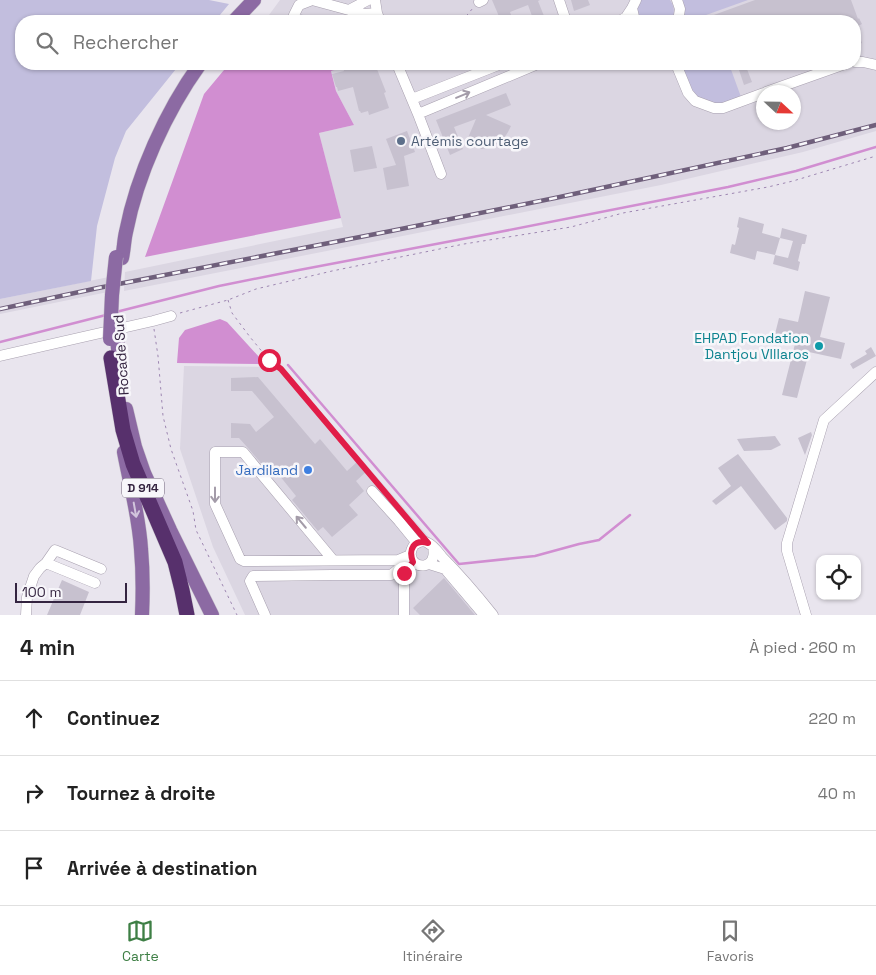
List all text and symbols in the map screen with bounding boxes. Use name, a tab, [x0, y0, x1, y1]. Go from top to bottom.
search box	[15, 15, 861, 70]
icon: search	[33, 29, 61, 57]
text: Rechercher	[73, 30, 179, 55]
north arrow	[756, 85, 801, 130]
one-way arrow	[455, 90, 470, 99]
place label: Artémis courtage	[411, 132, 528, 150]
marker: Artémis courtage	[395, 135, 407, 147]
street label: Rocade Sud	[109, 314, 133, 396]
place label: EHPAD Fondation Dantjou VIllaros	[694, 329, 809, 363]
marker: EHPAD Fondation Dantjou VIllaros	[813, 340, 825, 352]
route start	[258, 349, 281, 372]
place label: Jardiland	[235, 461, 298, 479]
marker: Jardiland	[302, 464, 314, 476]
road number: D 914	[122, 478, 164, 498]
one-way arrow	[210, 486, 220, 502]
one-way arrow	[131, 501, 141, 517]
one-way arrow	[296, 516, 307, 529]
map controls	[816, 555, 861, 600]
button: locate	[816, 555, 861, 600]
route end	[393, 562, 416, 585]
scale bar	[15, 580, 128, 603]
text: 100 m	[22, 583, 61, 601]
text: 4 min	[20, 634, 75, 661]
text: À pied · 260 m	[749, 637, 856, 658]
icon: ahead	[20, 704, 48, 732]
text: Continuez	[67, 706, 160, 731]
text: 220 m	[809, 708, 856, 729]
icon: right	[20, 779, 48, 807]
text: Tournez à droite	[67, 781, 216, 806]
text: 40 m	[818, 783, 856, 804]
icon: arrive	[20, 854, 48, 882]
text: Arrivée à destination	[67, 856, 257, 881]
tab: Carte	[122, 917, 159, 965]
tab: Itinéraire	[403, 917, 463, 965]
tab: Favoris	[707, 917, 754, 965]

